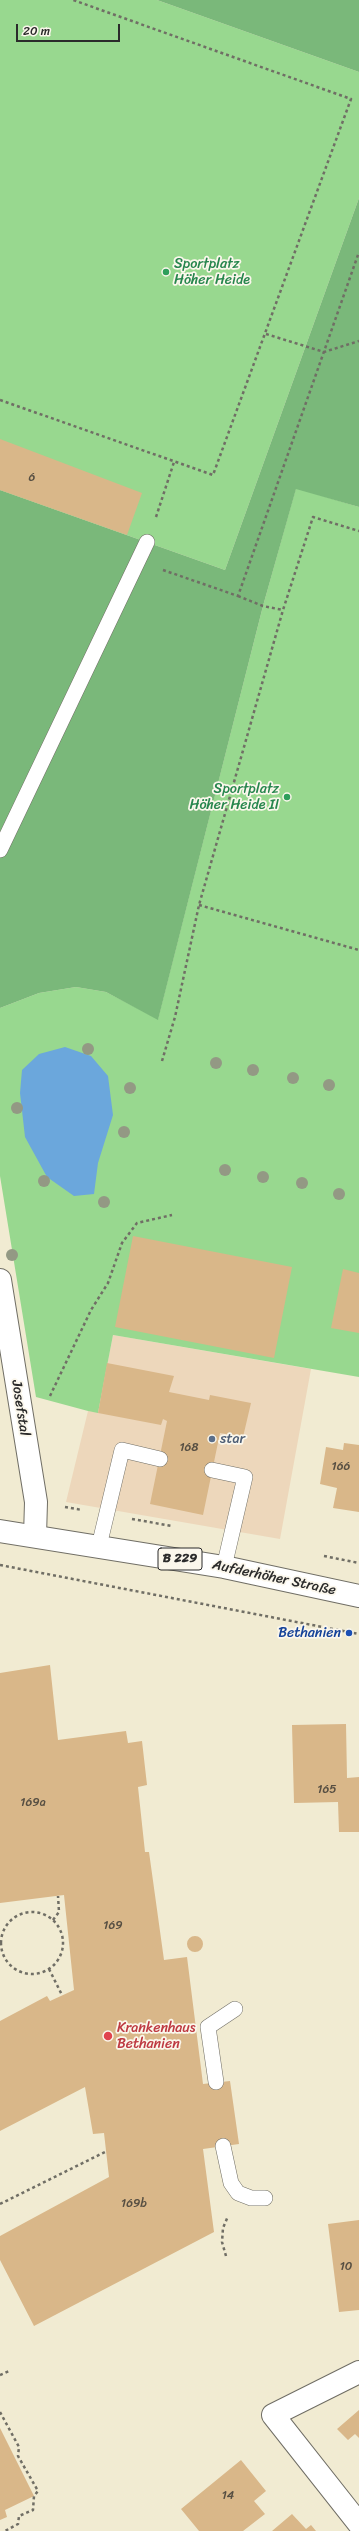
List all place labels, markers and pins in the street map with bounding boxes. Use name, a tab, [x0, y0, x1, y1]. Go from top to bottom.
place label: Sportplatz Höher Heide	[174, 256, 250, 288]
marker: Sportplatz Höher Heide	[161, 267, 171, 277]
place label: Sportplatz Höher Heide II	[189, 781, 279, 814]
marker: Sportplatz Höher Heide II	[282, 792, 292, 802]
place label: star	[220, 1431, 245, 1447]
marker: star	[207, 1434, 217, 1444]
place label: Bethanien	[278, 1625, 341, 1641]
marker: Bethanien	[344, 1628, 354, 1638]
place label: Krankenhaus Bethanien	[117, 2020, 196, 2052]
marker: Krankenhaus Bethanien	[102, 2030, 114, 2042]

